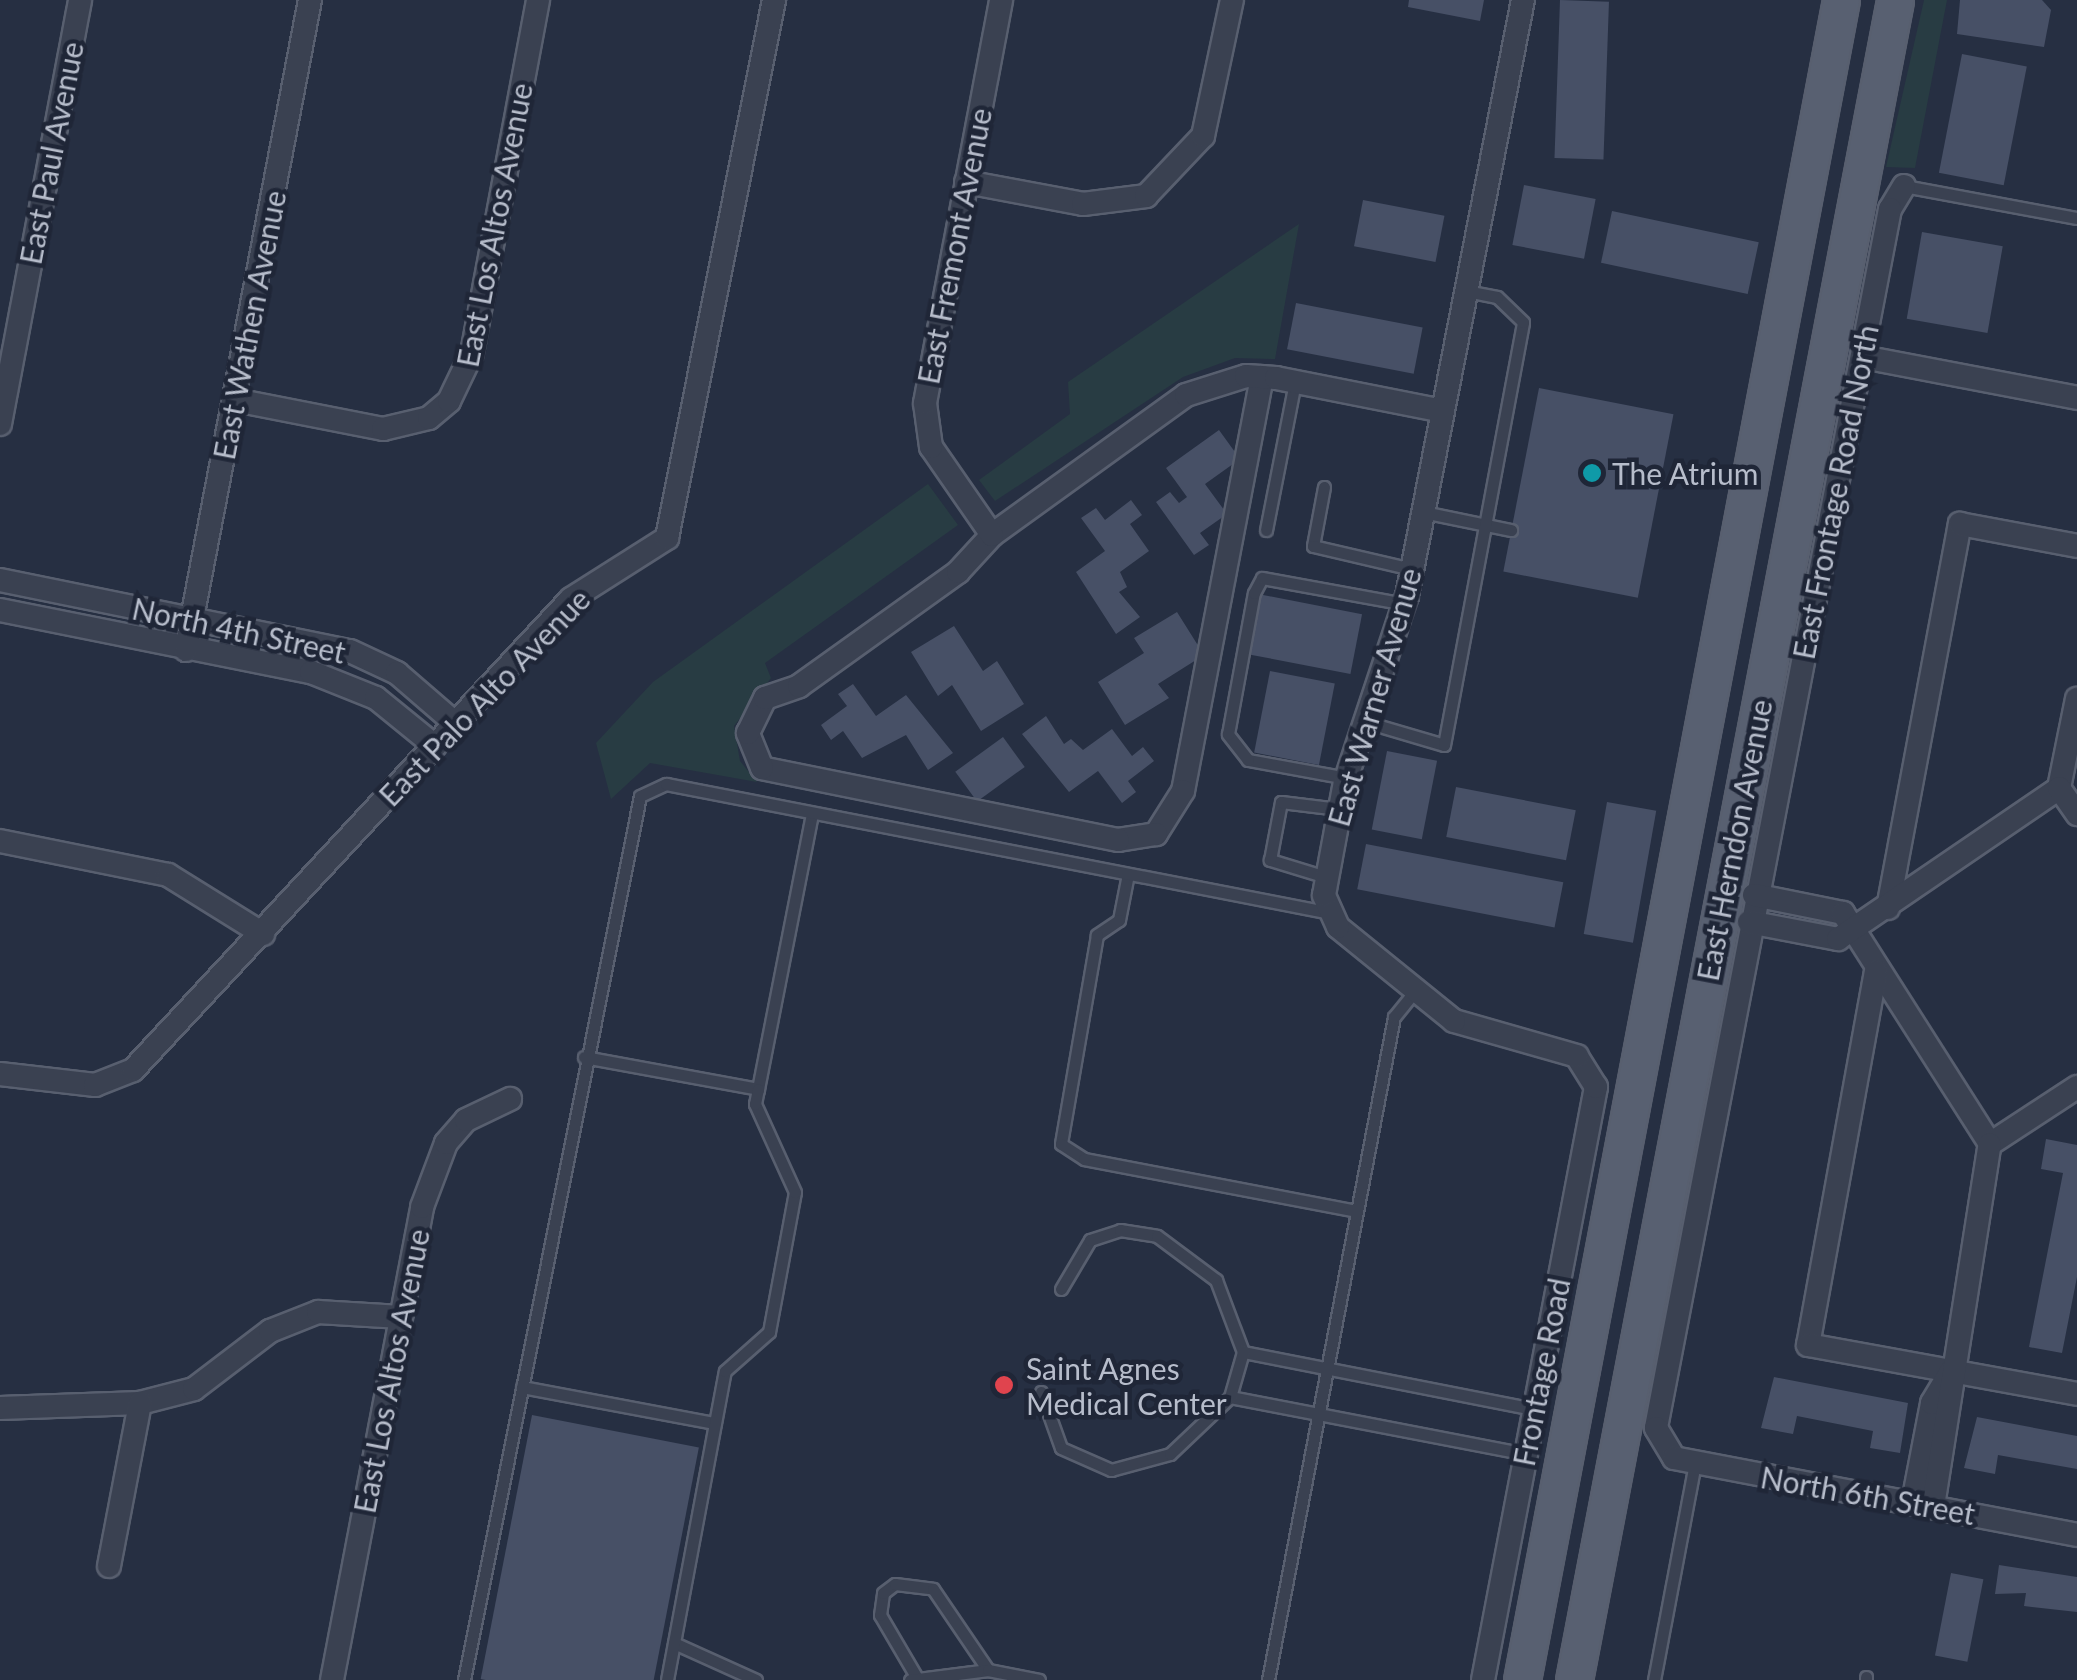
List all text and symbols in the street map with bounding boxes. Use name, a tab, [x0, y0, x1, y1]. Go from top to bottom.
street label: East Paul Avenue	[12, 38, 90, 268]
street label: East Los Altos Avenue	[449, 79, 539, 371]
street label: East Fremont Avenue	[909, 105, 999, 387]
street label: East Wathen Avenue	[205, 187, 293, 463]
street label: East Frontage Road North	[1785, 322, 1885, 662]
place label: The Atrium	[1612, 455, 1759, 491]
marker: The Atrium	[1581, 462, 1603, 484]
street label: East Warner Avenue	[1320, 563, 1428, 831]
street label: East Palo Alto Avenue	[370, 580, 598, 814]
street label: North 4th Street	[129, 590, 349, 670]
street label: East Herndon Avenue	[1689, 696, 1779, 984]
street label: East Los Altos Avenue	[346, 1225, 436, 1517]
street label: Frontage Road	[1505, 1275, 1577, 1469]
place label: Saint Agnes Medical Center	[1026, 1350, 1227, 1420]
marker: Saint Agnes Medical Center	[991, 1372, 1017, 1398]
street label: North 6th Street	[1758, 1458, 1978, 1532]

